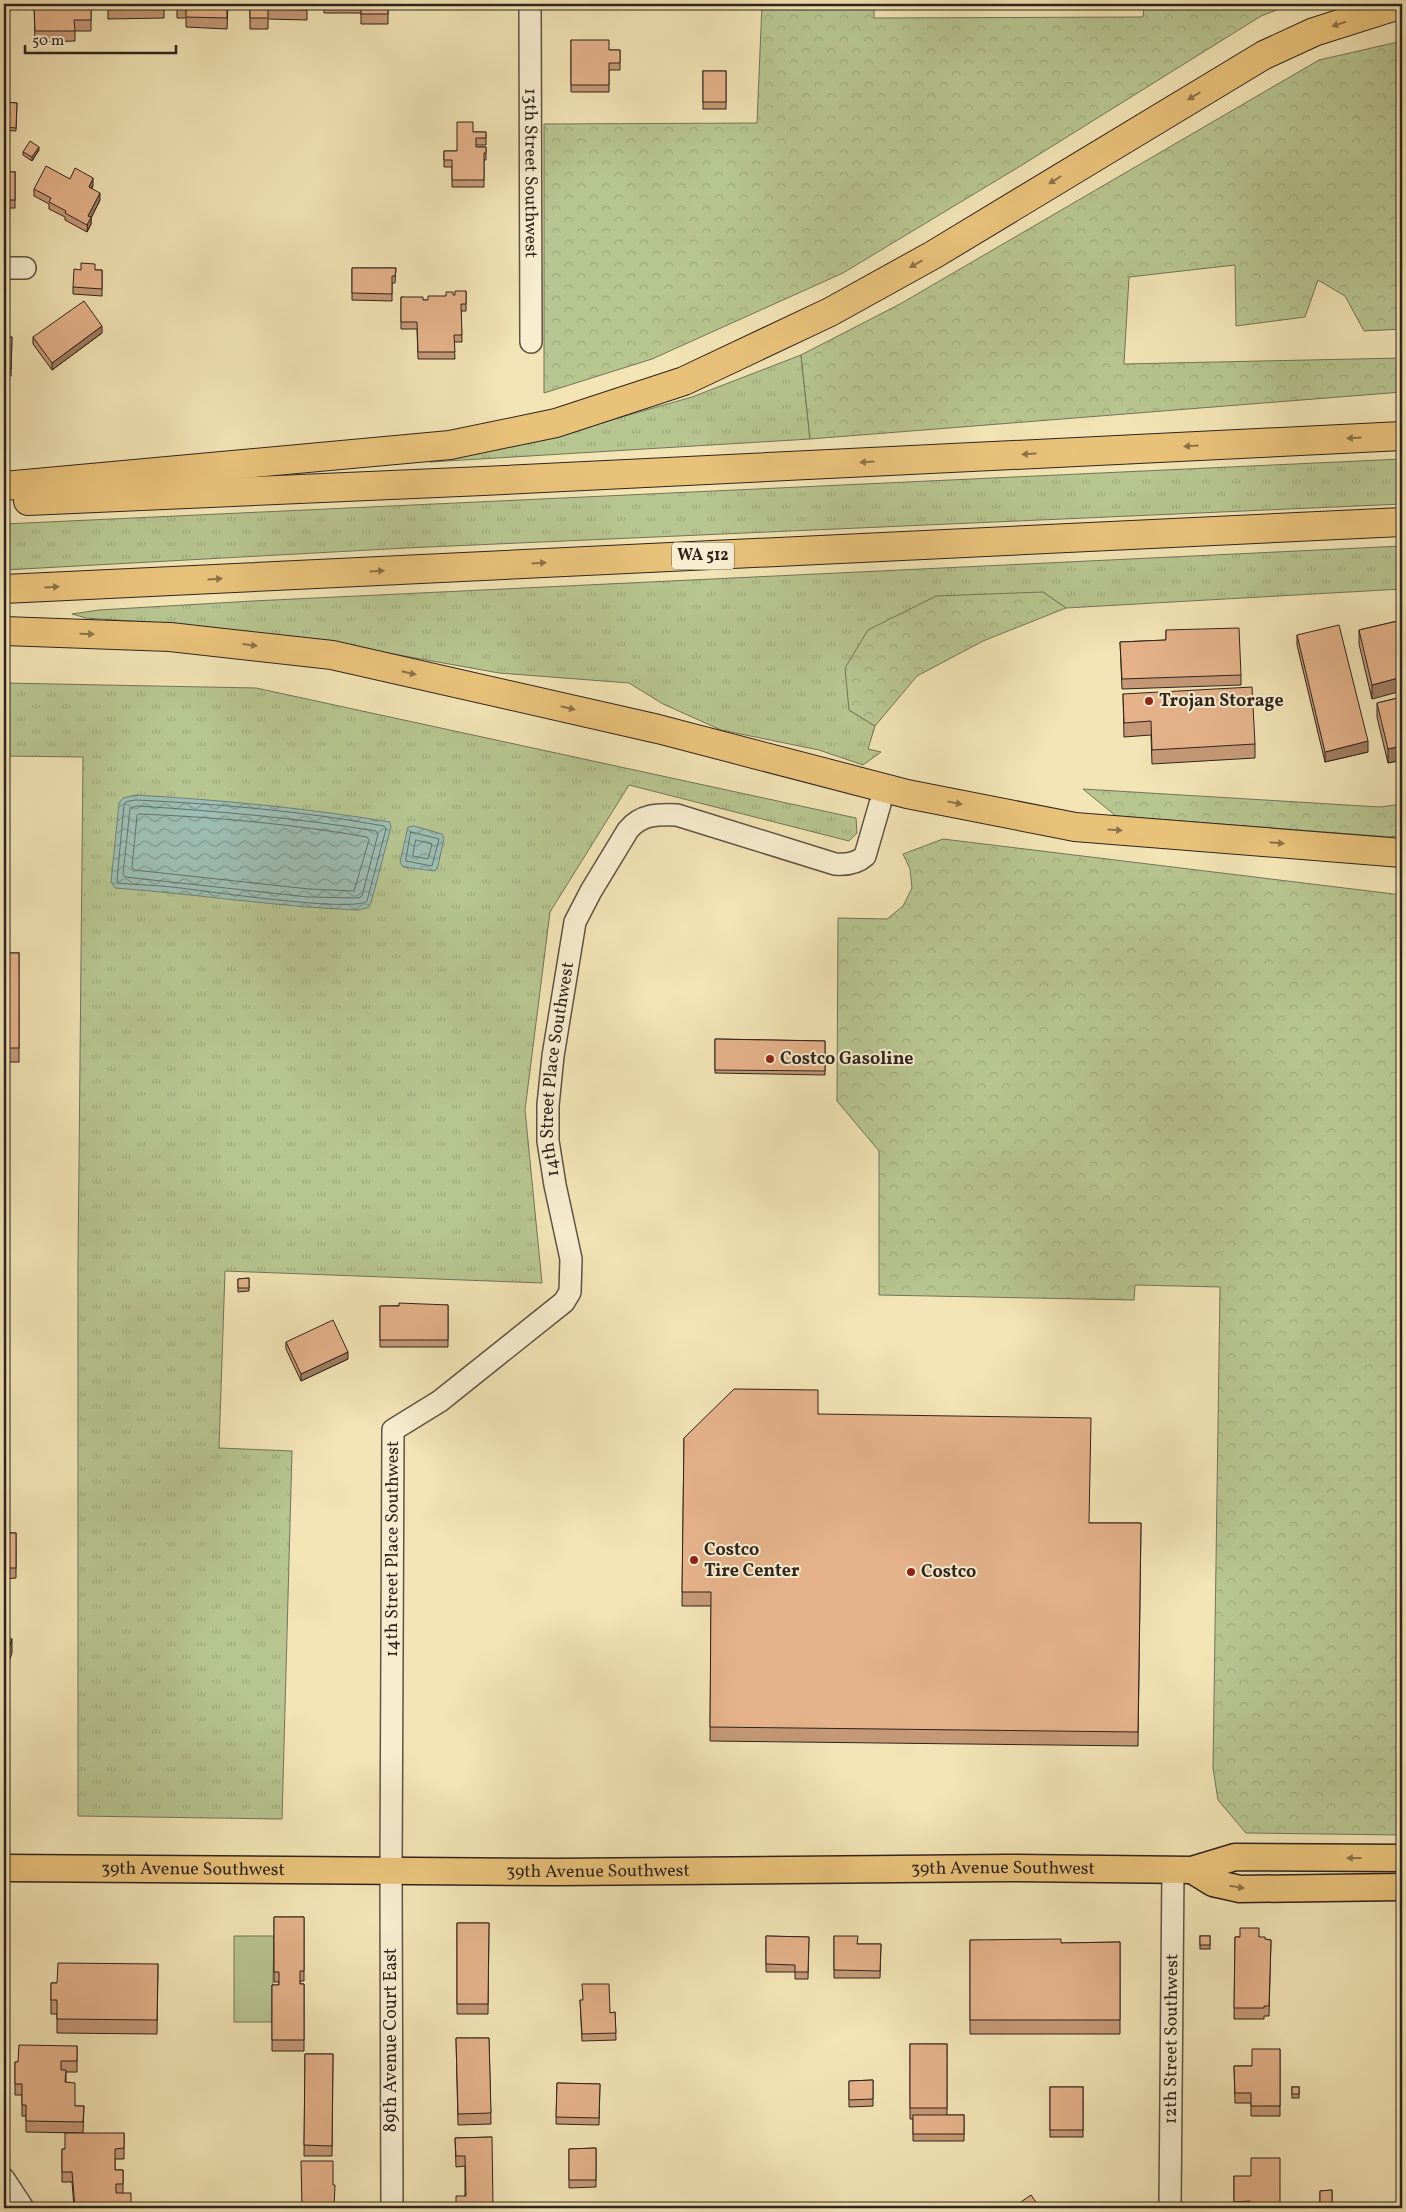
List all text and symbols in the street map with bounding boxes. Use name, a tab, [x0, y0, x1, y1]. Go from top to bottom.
one-way arrow	[1331, 20, 1346, 28]
scale bar	[25, 22, 176, 54]
text: 50 m	[32, 31, 64, 52]
street label: 13th Street Southwest	[518, 88, 543, 258]
one-way arrow	[1187, 92, 1200, 101]
one-way arrow	[1048, 175, 1061, 185]
one-way arrow	[909, 260, 923, 268]
one-way arrow	[1345, 435, 1361, 443]
one-way arrow	[1183, 443, 1199, 451]
one-way arrow	[1021, 451, 1037, 459]
one-way arrow	[858, 459, 874, 467]
road number: WA 512	[672, 542, 734, 570]
one-way arrow	[532, 559, 548, 567]
one-way arrow	[369, 567, 385, 575]
one-way arrow	[207, 575, 223, 583]
one-way arrow	[45, 582, 61, 590]
one-way arrow	[80, 630, 96, 638]
one-way arrow	[242, 641, 258, 649]
one-way arrow	[402, 669, 417, 677]
place label: Trojan Storage	[1159, 689, 1284, 714]
marker: Trojan Storage	[1143, 695, 1155, 707]
one-way arrow	[560, 704, 575, 712]
one-way arrow	[948, 800, 964, 808]
one-way arrow	[1108, 827, 1124, 835]
one-way arrow	[1270, 839, 1286, 847]
street label: 14th Street Place Southwest	[535, 960, 581, 1179]
place label: Costco Gasoline	[780, 1047, 913, 1072]
marker: Costco Gasoline	[764, 1053, 776, 1065]
street label: 14th Street Place Southwest	[379, 1441, 405, 1657]
place label: Costco Tire Center	[704, 1538, 800, 1584]
marker: Costco Tire Center	[688, 1554, 700, 1566]
place label: Costco	[921, 1560, 976, 1585]
marker: Costco	[905, 1566, 917, 1578]
one-way arrow	[1345, 1854, 1361, 1862]
street label: 39th Avenue Southwest	[911, 1855, 1095, 1881]
street label: 39th Avenue Southwest	[101, 1856, 285, 1883]
street label: 39th Avenue Southwest	[506, 1858, 690, 1885]
one-way arrow	[1229, 1884, 1245, 1892]
street label: 89th Avenue Court East	[379, 1948, 404, 2132]
street label: 12th Street Southwest	[1158, 1954, 1185, 2124]

